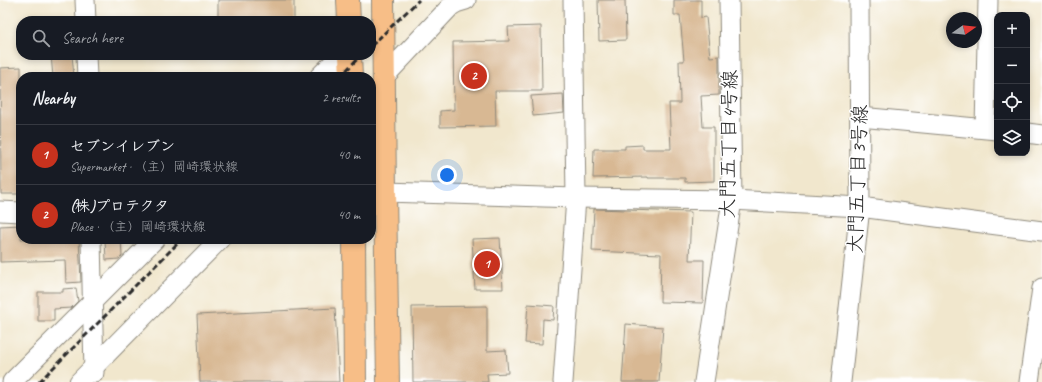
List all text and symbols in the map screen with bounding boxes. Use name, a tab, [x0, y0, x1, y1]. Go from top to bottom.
north arrow	[946, 12, 982, 48]
map controls	[994, 12, 1030, 156]
button: +	[994, 12, 1030, 48]
search box	[16, 16, 376, 60]
icon: search	[30, 27, 52, 49]
text: Search here	[62, 29, 123, 48]
button: −	[994, 48, 1030, 84]
pin: 2	[461, 61, 487, 91]
street label: 大門五丁目4号線	[715, 69, 742, 219]
button: locate	[994, 84, 1030, 120]
text: Nearby	[32, 88, 75, 109]
text: 2 results	[322, 90, 360, 106]
street label: 大門五丁目3号線	[842, 104, 873, 254]
button: layers	[994, 120, 1030, 156]
text: セブンイレブン	[70, 137, 175, 156]
text: 1	[42, 147, 48, 163]
text: 40 m	[338, 147, 360, 163]
text: Supermarket · （主）岡崎環状線	[70, 159, 238, 175]
your location	[437, 165, 457, 185]
text: (株)プロテクタ	[70, 197, 169, 216]
text: 2	[42, 207, 48, 223]
text: 40 m	[338, 207, 360, 223]
text: Place · （主）岡崎環状線	[70, 219, 206, 235]
pin: 1	[474, 249, 500, 279]

